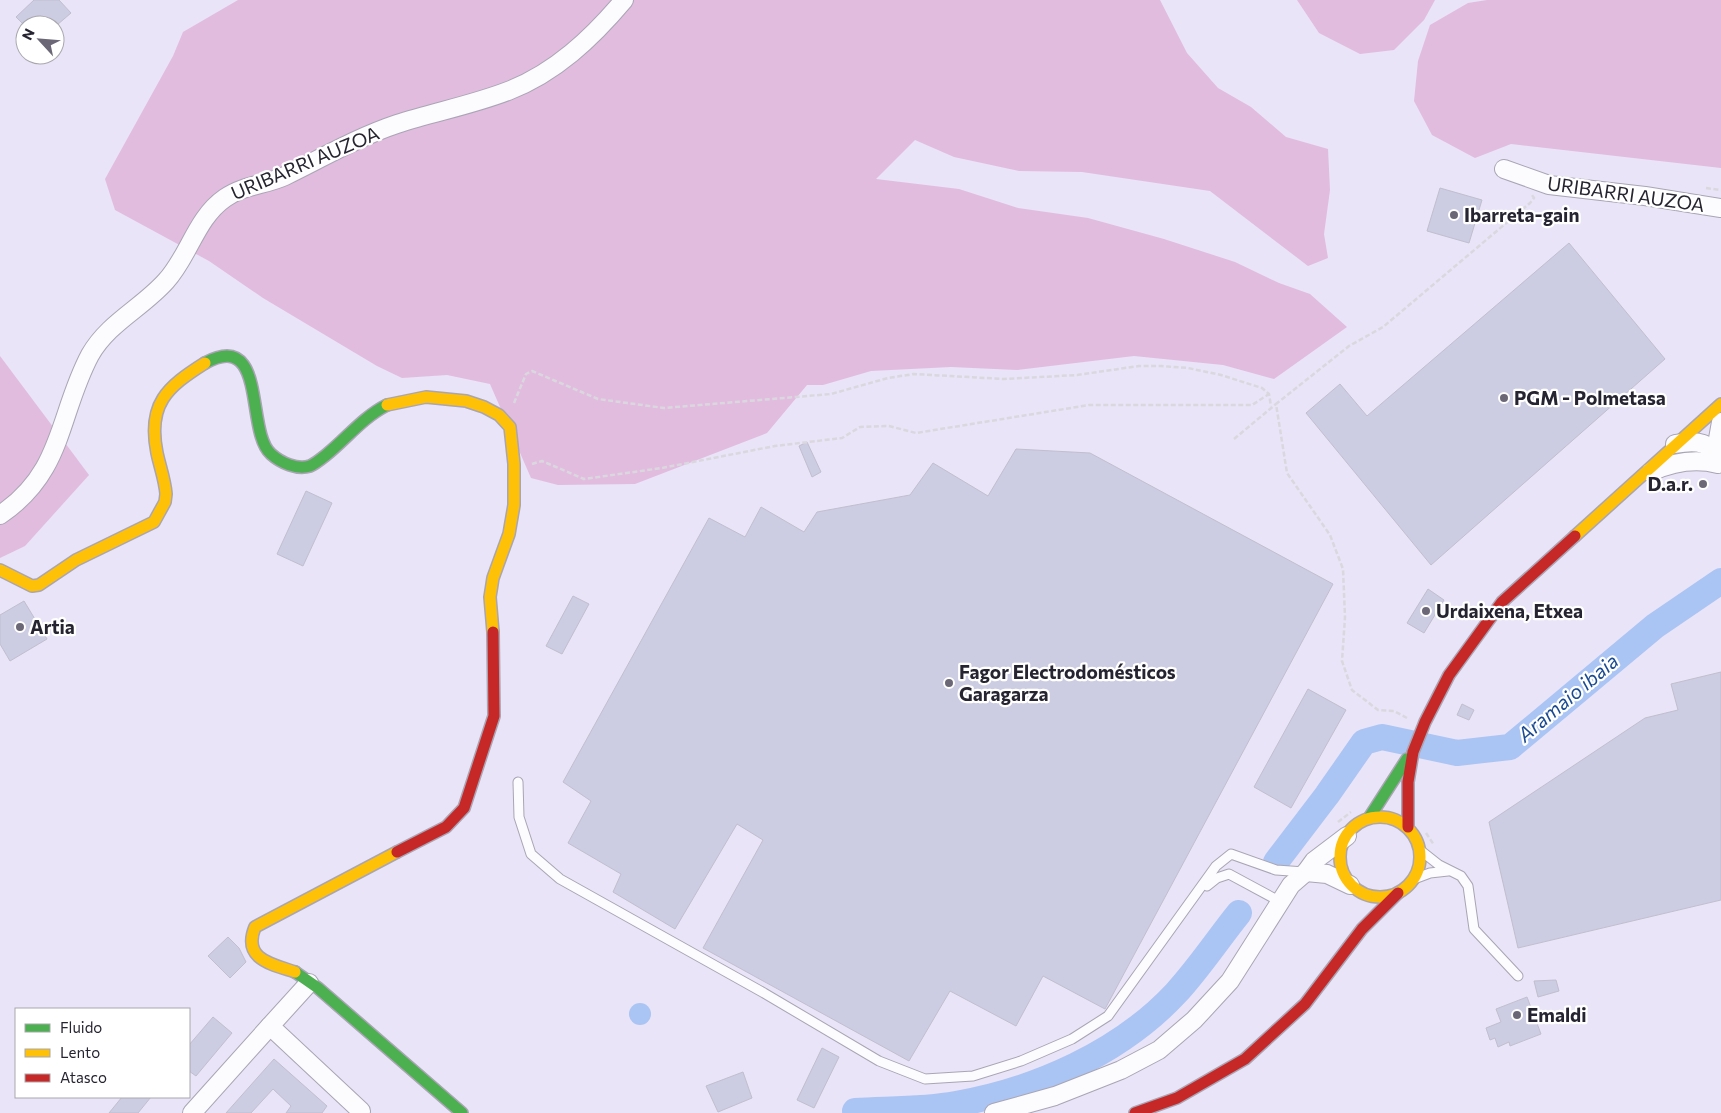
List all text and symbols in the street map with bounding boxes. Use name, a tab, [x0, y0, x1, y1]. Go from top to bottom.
north arrow	[15, 15, 65, 65]
text: N	[18, 26, 38, 43]
street label: URIBARRI AUZOA	[227, 121, 382, 204]
street label: URIBARRI AUZOA	[1546, 171, 1706, 216]
place label: Ibarreta-gain	[1464, 203, 1579, 226]
marker: Ibarreta-gain	[1448, 209, 1460, 221]
place label: PGM - Polmetasa	[1514, 386, 1666, 409]
marker: PGM - Polmetasa	[1498, 392, 1510, 404]
place label: D.a.r.	[1648, 472, 1693, 495]
marker: D.a.r.	[1697, 478, 1709, 490]
place label: Urdaixena, Etxea	[1436, 599, 1583, 622]
marker: Urdaixena, Etxea	[1420, 605, 1432, 617]
place label: Artia	[30, 615, 75, 638]
marker: Artia	[14, 621, 26, 633]
water label: Aramaio ibaia	[1511, 648, 1623, 747]
place label: Fagor Electrodomésticos Garagarza	[959, 660, 1176, 705]
marker: Fagor Electrodomésticos Garagarza	[943, 677, 955, 689]
place label: Emaldi	[1527, 1003, 1587, 1026]
legend	[15, 1008, 190, 1098]
marker: Emaldi	[1511, 1009, 1523, 1021]
text: Fluido	[60, 1018, 102, 1036]
text: Lento	[60, 1043, 100, 1061]
text: Atasco	[60, 1068, 107, 1086]

